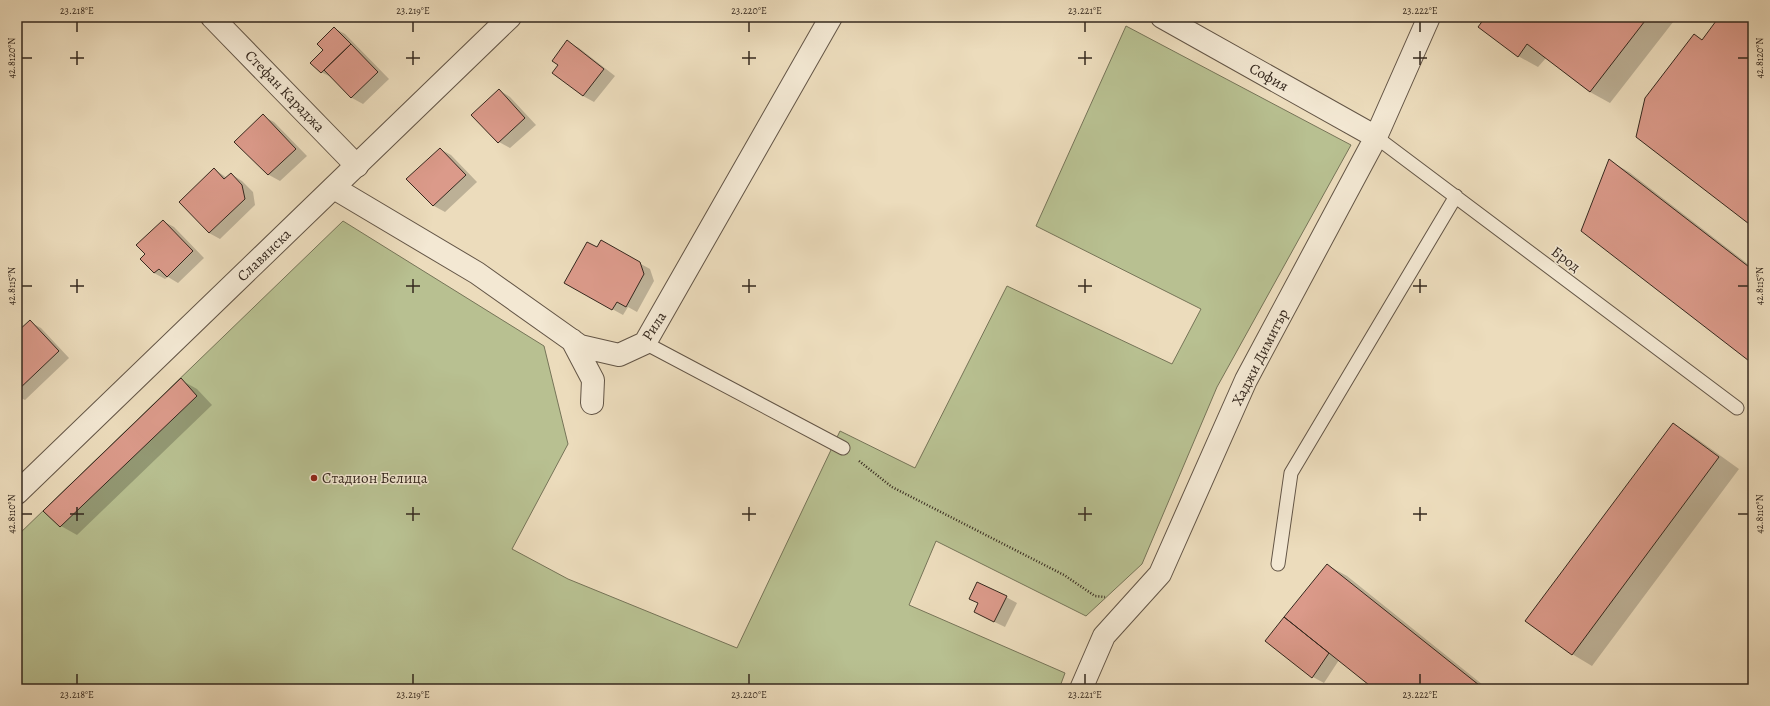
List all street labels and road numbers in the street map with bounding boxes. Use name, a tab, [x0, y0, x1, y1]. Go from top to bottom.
street label: Стефан Караджа	[241, 46, 329, 136]
street label: София	[1246, 58, 1292, 96]
street label: Славянска	[233, 224, 295, 286]
street label: Брод	[1547, 241, 1585, 277]
street label: Хаджи Димитър	[1227, 305, 1293, 409]
street label: Рила	[637, 307, 671, 345]

